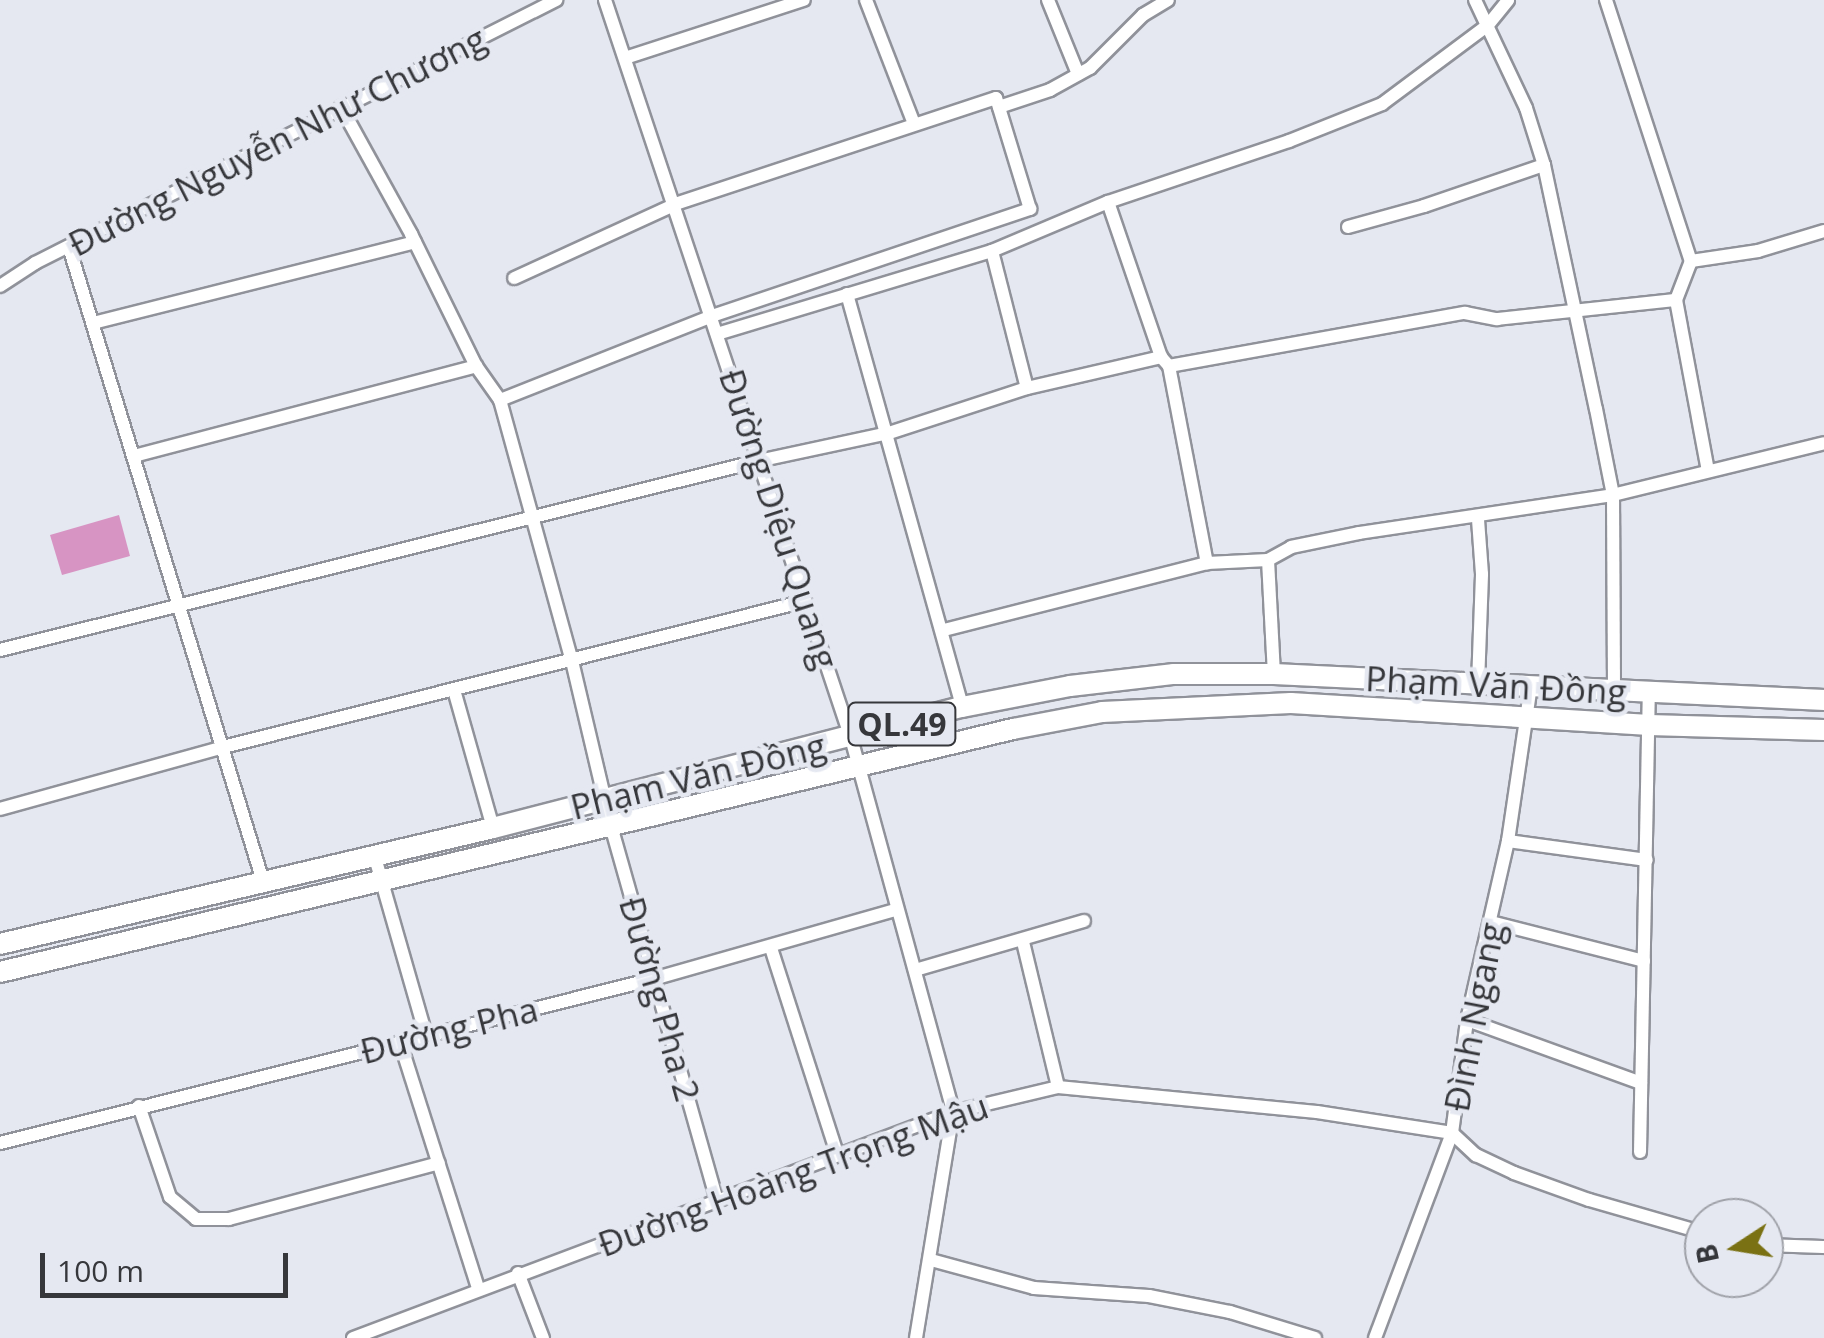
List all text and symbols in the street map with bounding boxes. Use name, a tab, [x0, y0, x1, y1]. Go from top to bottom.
street label: Đường Nguyễn Như Chương	[61, 17, 493, 265]
street label: Đường Diệu Quang	[711, 364, 847, 674]
street label: Phạm Văn Đồng	[1364, 657, 1628, 713]
road number: QL.49	[847, 697, 957, 751]
street label: Phạm Văn Đồng	[566, 724, 830, 828]
street label: Đường Pha 2	[611, 892, 709, 1106]
street label: Đình Ngang	[1435, 919, 1513, 1115]
street label: Đường Pha	[356, 988, 542, 1072]
street label: Đường Hoàng Trọng Mậu	[592, 1085, 994, 1265]
north arrow	[1684, 1198, 1784, 1298]
scale bar	[45, 1233, 292, 1295]
text: B	[1686, 1241, 1727, 1267]
text: 100 m	[57, 1250, 144, 1291]

